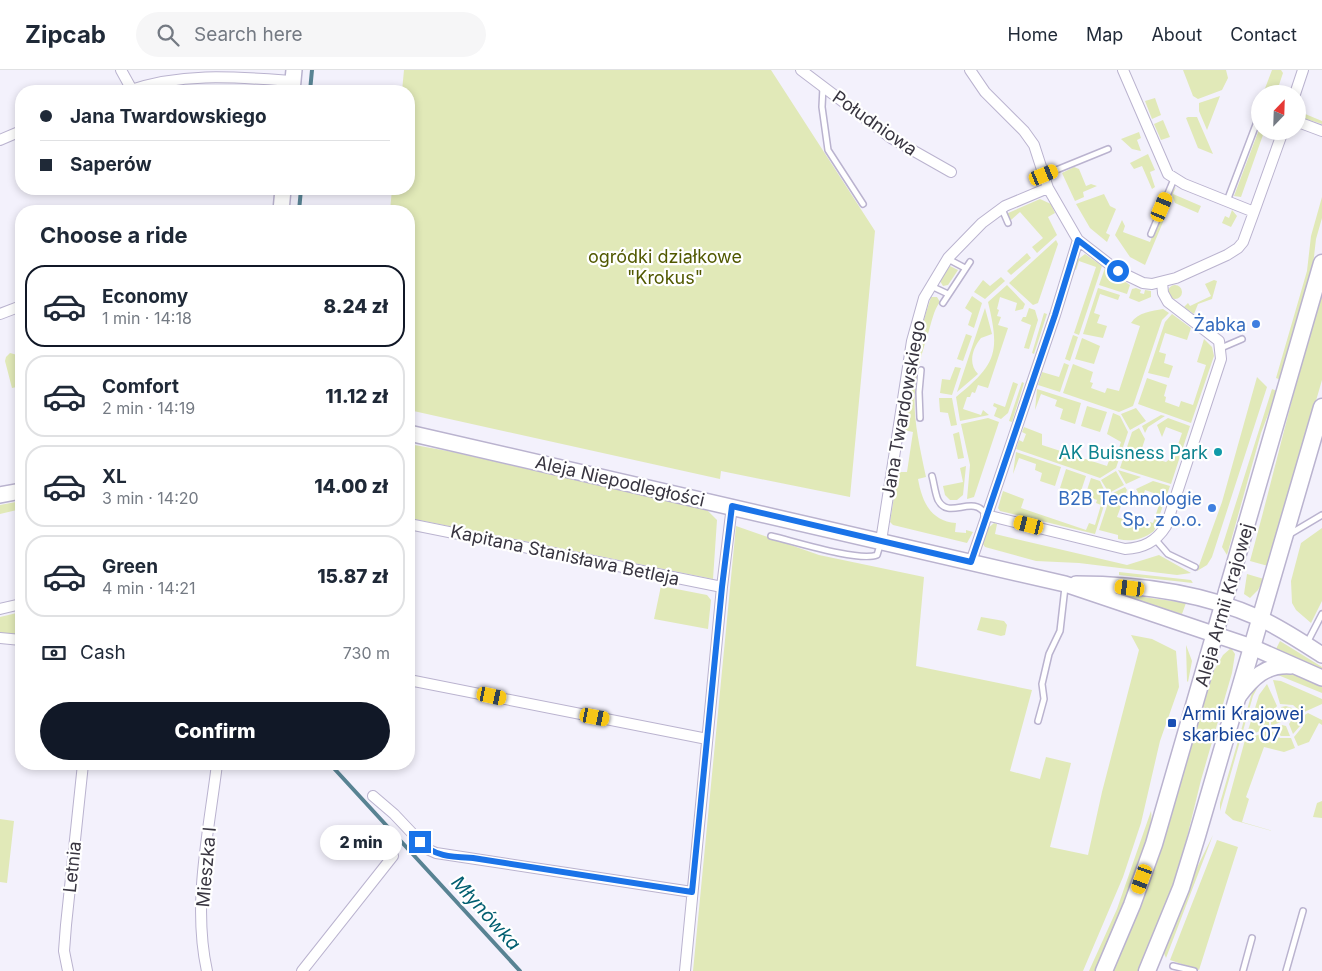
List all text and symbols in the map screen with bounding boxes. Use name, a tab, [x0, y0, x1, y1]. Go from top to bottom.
search box	[136, 12, 486, 57]
text: Zipcab	[25, 20, 106, 49]
icon: search	[154, 21, 182, 49]
text: Search here	[194, 23, 303, 46]
text: Home	[1008, 24, 1058, 45]
text: Map	[1086, 24, 1123, 45]
text: About	[1151, 24, 1202, 45]
text: Contact	[1230, 24, 1297, 45]
north arrow	[1251, 85, 1306, 140]
map controls	[1251, 85, 1306, 140]
street label: Południowa	[829, 86, 921, 160]
text: Jana Twardowskiego	[70, 105, 267, 128]
text: Saperów	[70, 153, 152, 176]
car	[1027, 162, 1060, 188]
car	[1149, 190, 1174, 224]
text: Choose a ride	[40, 222, 188, 248]
park label: ogródki działkowe "Krokus"	[588, 246, 742, 288]
route start	[1107, 260, 1129, 282]
icon: car	[42, 284, 87, 329]
text: Economy	[102, 285, 188, 308]
text: 8.24 zł	[324, 295, 388, 318]
text: 1 min · 14:18	[102, 308, 192, 328]
place label: Żabka	[1194, 313, 1246, 335]
street label: Jana Twardowskiego	[877, 318, 929, 500]
marker: Żabka	[1250, 318, 1262, 330]
icon: car	[42, 374, 87, 419]
text: Comfort	[102, 375, 179, 398]
text: 11.12 zł	[325, 385, 388, 408]
text: 2 min · 14:19	[102, 398, 195, 418]
place label: AK Buisness Park	[1058, 442, 1208, 463]
marker: AK Buisness Park	[1212, 446, 1224, 458]
street label: Aleja Niepodległości	[533, 451, 707, 511]
icon: car	[42, 464, 87, 509]
text: XL	[102, 465, 127, 488]
text: 14.00 zł	[314, 475, 388, 498]
text: 3 min · 14:20	[102, 488, 199, 508]
place label: B2B Technologie Sp. z o.o.	[1058, 488, 1202, 530]
marker: B2B Technologie Sp. z o.o.	[1206, 502, 1218, 514]
car	[1012, 514, 1045, 536]
street label: Kapitana Stanisława Betleja	[449, 520, 681, 590]
street label: Aleja Armii Krajowej	[1191, 521, 1257, 689]
icon: car	[42, 554, 87, 599]
text: Green	[102, 555, 158, 578]
text: 15.87 zł	[317, 565, 388, 588]
text: 4 min · 14:21	[102, 578, 196, 598]
car	[1114, 579, 1145, 597]
icon: cash	[40, 639, 68, 667]
text: Cash	[80, 641, 126, 664]
text: 730 m	[343, 643, 390, 663]
car	[475, 686, 508, 706]
button: Confirm	[40, 702, 390, 760]
place label: Armii Krajowej skarbiec 07	[1182, 703, 1304, 745]
car	[578, 707, 611, 727]
marker: Armii Krajowej skarbiec 07	[1166, 717, 1178, 729]
callout: 2 min	[320, 824, 402, 860]
street label: Mieszka I	[192, 826, 220, 908]
route end	[409, 831, 431, 853]
text: 2 min	[339, 832, 383, 852]
street label: Letnia	[59, 840, 85, 894]
car	[1129, 862, 1154, 896]
water label: Młynówka	[447, 871, 526, 955]

